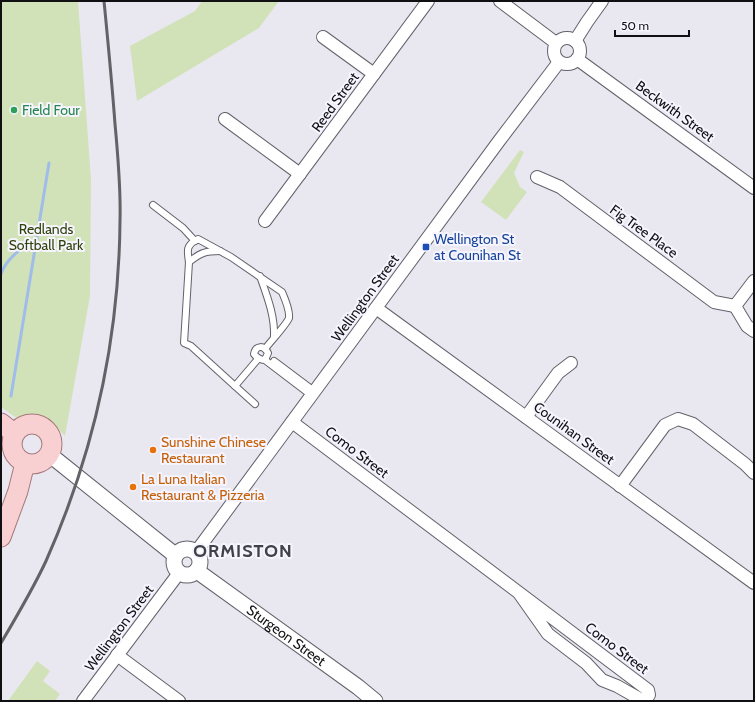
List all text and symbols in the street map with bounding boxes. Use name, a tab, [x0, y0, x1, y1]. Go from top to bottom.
scale bar	[615, 12, 689, 38]
text: 50 m	[621, 18, 649, 33]
street label: Reed Street	[307, 68, 363, 135]
street label: Beckwith Street	[632, 76, 718, 146]
place label: Field Four	[22, 101, 80, 119]
marker: Field Four	[9, 105, 19, 115]
street label: Fig Tree Place	[606, 200, 682, 262]
park label: Redlands Softball Park	[9, 220, 84, 254]
place label: Wellington St at Counihan St	[434, 230, 521, 264]
marker: Wellington St at Counihan St	[421, 242, 431, 252]
street label: Wellington Street	[327, 251, 403, 345]
street label: Counihan Street	[530, 398, 618, 469]
street label: Como Street	[322, 422, 393, 482]
place label: Sunshine Chinese Restaurant	[161, 433, 266, 467]
marker: Sunshine Chinese Restaurant	[148, 445, 158, 455]
place label: La Luna Italian Restaurant & Pizzeria	[141, 470, 265, 504]
marker: La Luna Italian Restaurant & Pizzeria	[128, 482, 138, 492]
district label: ORMISTON	[193, 540, 293, 562]
street label: Wellington Street	[81, 581, 158, 675]
street label: Sturgeon Street	[243, 601, 330, 670]
street label: Como Street	[582, 618, 653, 678]

